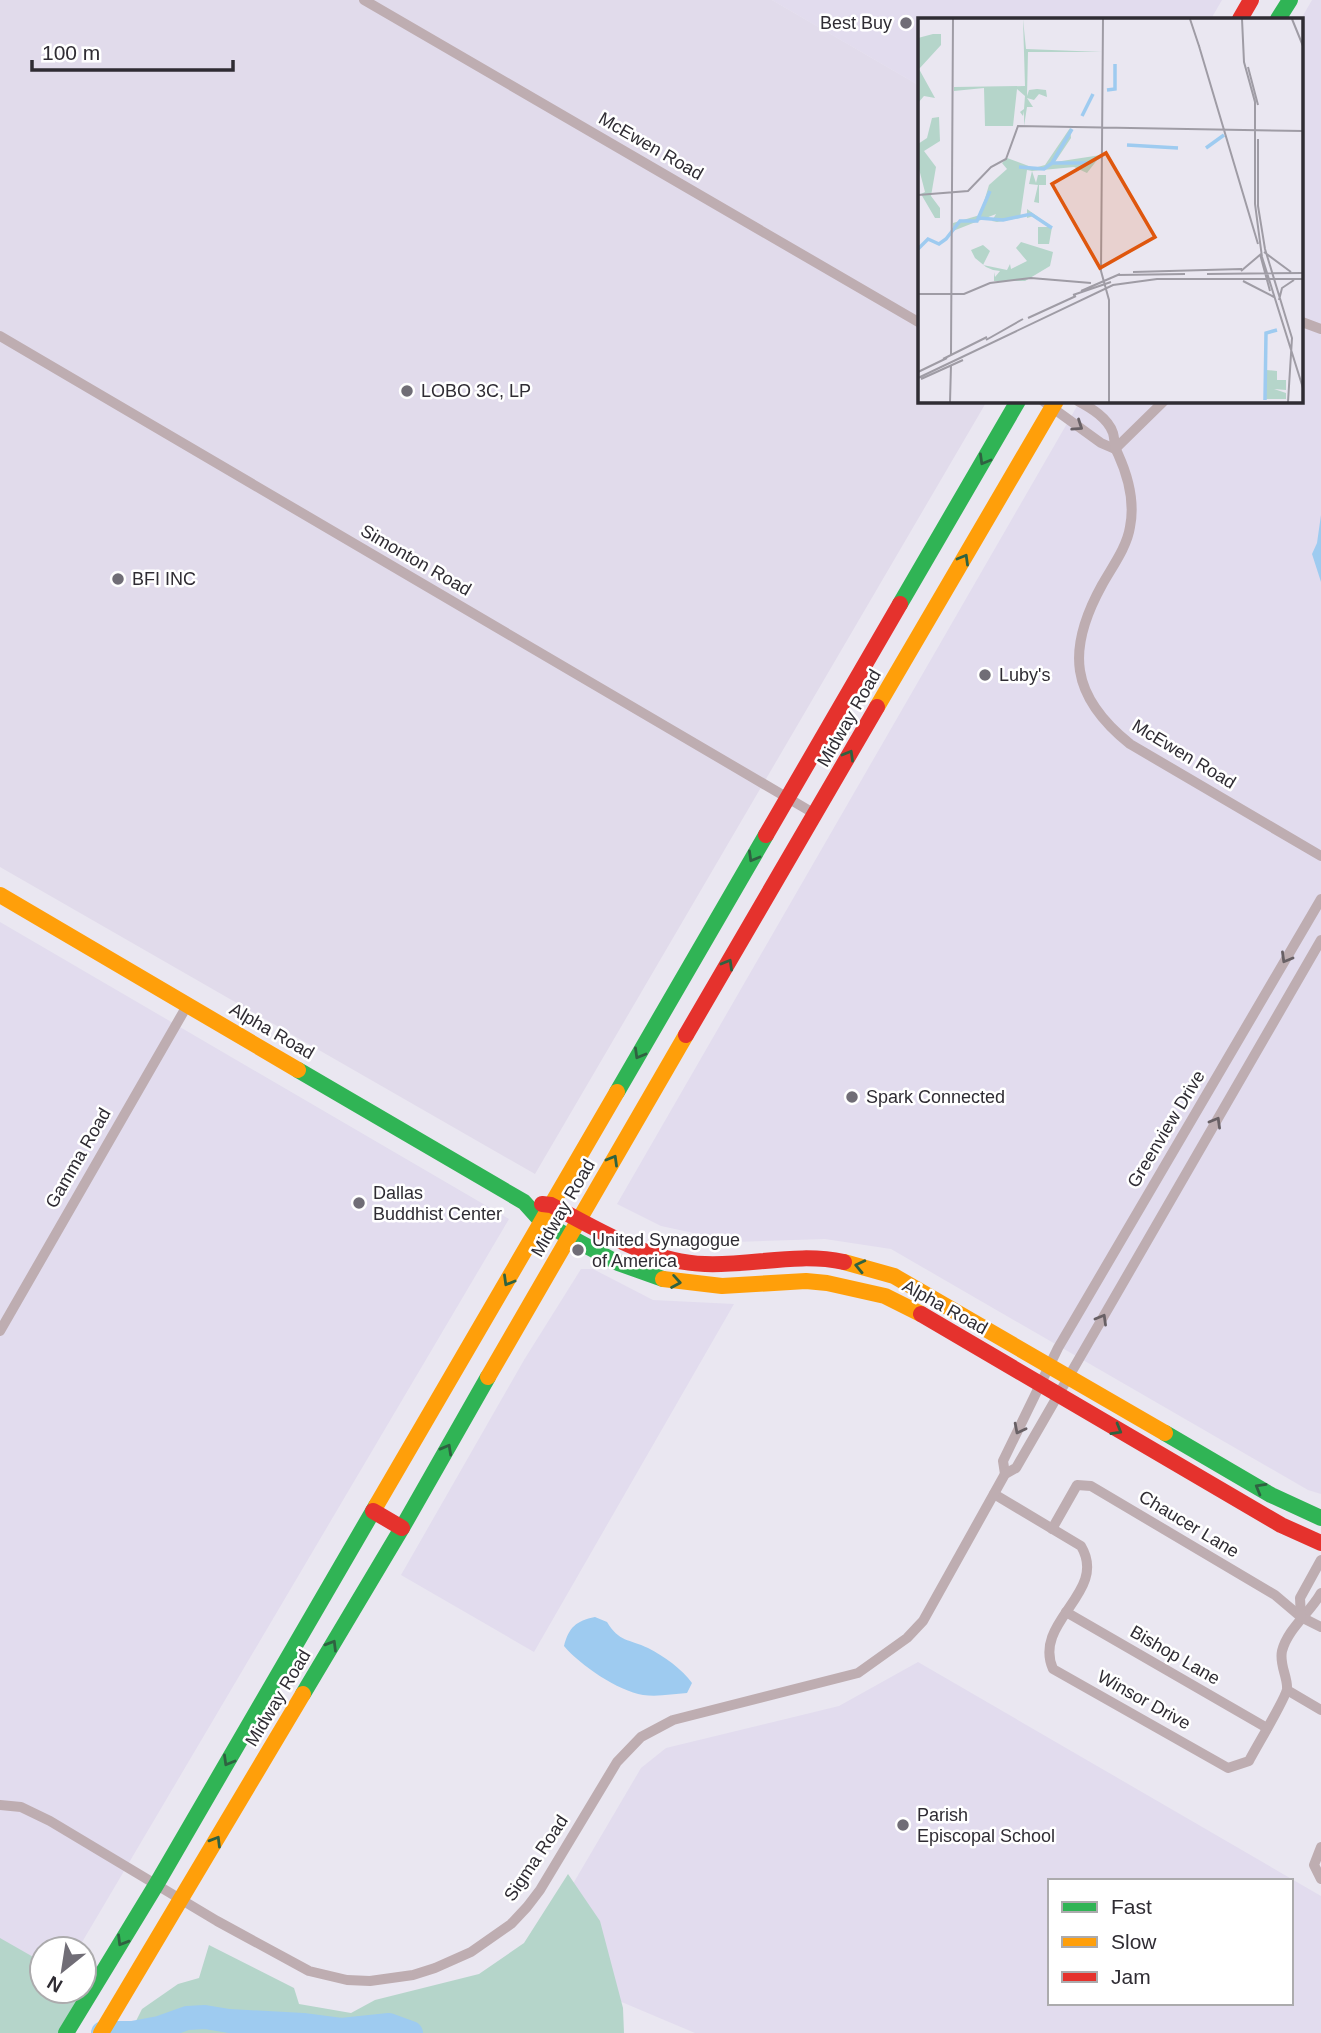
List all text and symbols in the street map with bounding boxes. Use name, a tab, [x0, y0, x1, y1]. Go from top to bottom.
place label: Best Buy	[820, 13, 892, 33]
marker: Best Buy	[898, 15, 914, 31]
inset map	[918, 18, 1304, 402]
scale bar	[32, 28, 233, 72]
text: 100 m	[42, 41, 100, 64]
street label: McEwen Road	[595, 108, 707, 184]
place label: LOBO 3C, LP	[421, 381, 531, 401]
marker: LOBO 3C, LP	[399, 383, 415, 399]
one-way arrow	[1070, 418, 1083, 430]
one-way arrow	[979, 452, 992, 465]
street label: Simonton Road	[357, 520, 475, 600]
one-way arrow	[956, 553, 969, 566]
place label: BFI INC	[132, 569, 196, 589]
marker: BFI INC	[110, 571, 126, 587]
place label: Luby's	[999, 665, 1050, 685]
street label: Midway Road	[813, 666, 885, 770]
marker: Luby's	[977, 667, 993, 683]
street label: McEwen Road	[1129, 715, 1239, 793]
one-way arrow	[841, 750, 854, 763]
one-way arrow	[748, 850, 761, 863]
one-way arrow	[1282, 950, 1295, 963]
one-way arrow	[719, 958, 732, 971]
street label: Alpha Road	[226, 999, 318, 1063]
one-way arrow	[634, 1046, 647, 1059]
street label: Greenview Drive	[1123, 1067, 1209, 1191]
place label: Spark Connected	[866, 1087, 1005, 1107]
marker: Spark Connected	[844, 1089, 860, 1105]
street label: Gamma Road	[41, 1104, 115, 1212]
one-way arrow	[1208, 1116, 1221, 1129]
one-way arrow	[605, 1155, 618, 1168]
street label: Midway Road	[527, 1156, 599, 1260]
place label: Dallas Buddhist Center	[373, 1183, 502, 1224]
marker: Dallas Buddhist Center	[351, 1195, 367, 1211]
place label: United Synagogue of America	[592, 1230, 740, 1271]
marker: United Synagogue of America	[570, 1242, 586, 1258]
one-way arrow	[854, 1260, 866, 1274]
one-way arrow	[503, 1273, 516, 1286]
one-way arrow	[670, 1274, 682, 1289]
street label: Alpha Road	[899, 1275, 991, 1339]
one-way arrow	[1094, 1313, 1107, 1326]
one-way arrow	[1014, 1422, 1028, 1434]
one-way arrow	[1110, 1422, 1123, 1435]
one-way arrow	[439, 1443, 452, 1456]
one-way arrow	[1254, 1483, 1267, 1496]
street label: Chaucer Lane	[1135, 1486, 1243, 1562]
street label: Bishop Lane	[1127, 1621, 1223, 1689]
one-way arrow	[324, 1640, 337, 1653]
street label: Midway Road	[241, 1646, 315, 1750]
street label: Winsor Drive	[1094, 1666, 1194, 1734]
one-way arrow	[223, 1753, 236, 1766]
place label: Parish Episcopal School	[917, 1805, 1055, 1846]
street label: Sigma Road	[500, 1811, 572, 1905]
marker: Parish Episcopal School	[895, 1817, 911, 1833]
one-way arrow	[208, 1835, 221, 1848]
legend	[1048, 1879, 1293, 2005]
text: Fast	[1111, 1895, 1152, 1918]
text: Slow	[1111, 1930, 1157, 1953]
one-way arrow	[117, 1933, 130, 1946]
north arrow	[28, 1935, 98, 2005]
text: Jam	[1111, 1965, 1151, 1988]
text: N	[44, 1972, 66, 1997]

